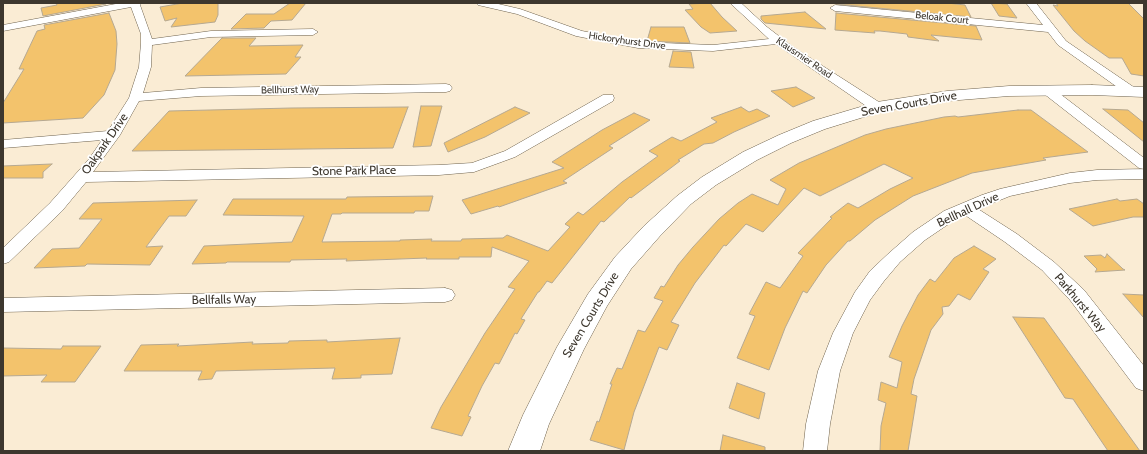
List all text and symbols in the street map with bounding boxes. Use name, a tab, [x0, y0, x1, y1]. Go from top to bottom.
street label: Beloak Court	[915, 9, 969, 27]
street label: Hickoryhurst Drive	[588, 30, 666, 52]
street label: Klausmier Road	[774, 35, 834, 81]
street label: Bellhurst Way	[261, 83, 319, 97]
street label: Seven Courts Drive	[860, 88, 958, 120]
street label: Oakpark Drive	[79, 111, 131, 177]
street label: Stone Park Place	[312, 163, 396, 179]
street label: Bellhall Drive	[935, 189, 1001, 231]
street label: Seven Courts Drive	[560, 270, 622, 360]
street label: Parkhurst Way	[1051, 271, 1109, 335]
street label: Bellfalls Way	[192, 292, 256, 308]

